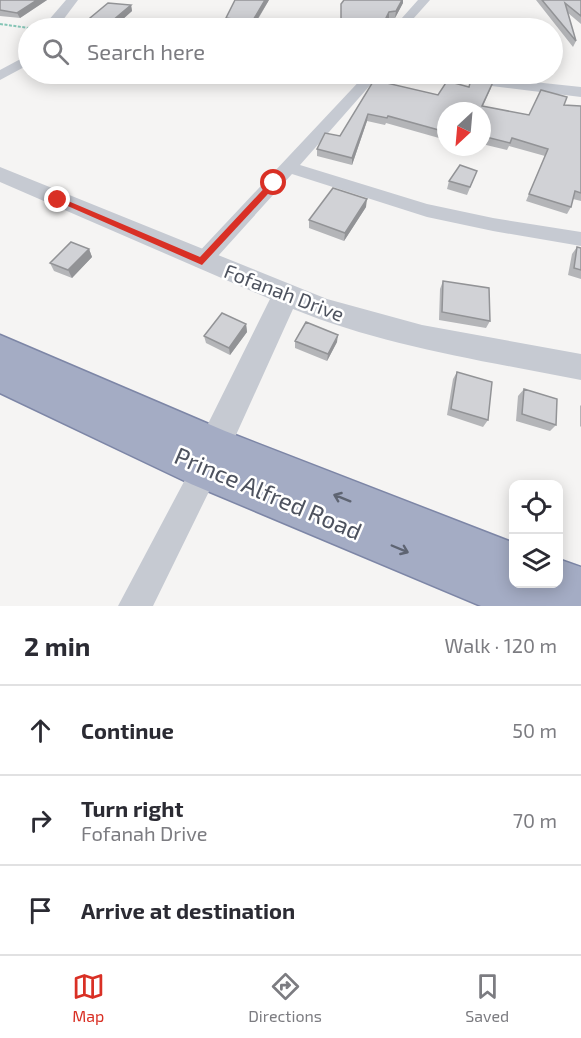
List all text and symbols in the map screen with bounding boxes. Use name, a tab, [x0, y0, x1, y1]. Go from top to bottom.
search box	[18, 18, 563, 84]
icon: search	[39, 35, 72, 68]
text: Search here	[87, 38, 205, 64]
north arrow	[437, 102, 491, 156]
route start	[260, 169, 286, 195]
route end	[44, 186, 70, 212]
street label: Fofanah Drive	[221, 258, 348, 326]
street label: Prince Alfred Road	[171, 440, 367, 545]
map controls	[509, 480, 563, 588]
button: locate	[509, 480, 563, 534]
one-way arrow	[334, 492, 352, 503]
button: layers	[509, 534, 563, 588]
one-way arrow	[390, 544, 409, 555]
text: 2 min	[24, 630, 90, 661]
text: Walk · 120 m	[445, 633, 557, 657]
icon: ahead	[24, 714, 57, 747]
text: Continue	[81, 717, 174, 743]
text: 50 m	[512, 718, 557, 742]
text: Turn right	[81, 795, 183, 821]
icon: right	[24, 804, 57, 837]
text: 70 m	[513, 808, 557, 832]
text: Fofanah Drive	[81, 821, 208, 845]
icon: arrive	[24, 894, 57, 927]
text: Arrive at destination	[81, 897, 295, 923]
tab: Map	[72, 970, 105, 1025]
tab: Directions	[248, 970, 322, 1025]
tab: Saved	[465, 970, 509, 1025]

